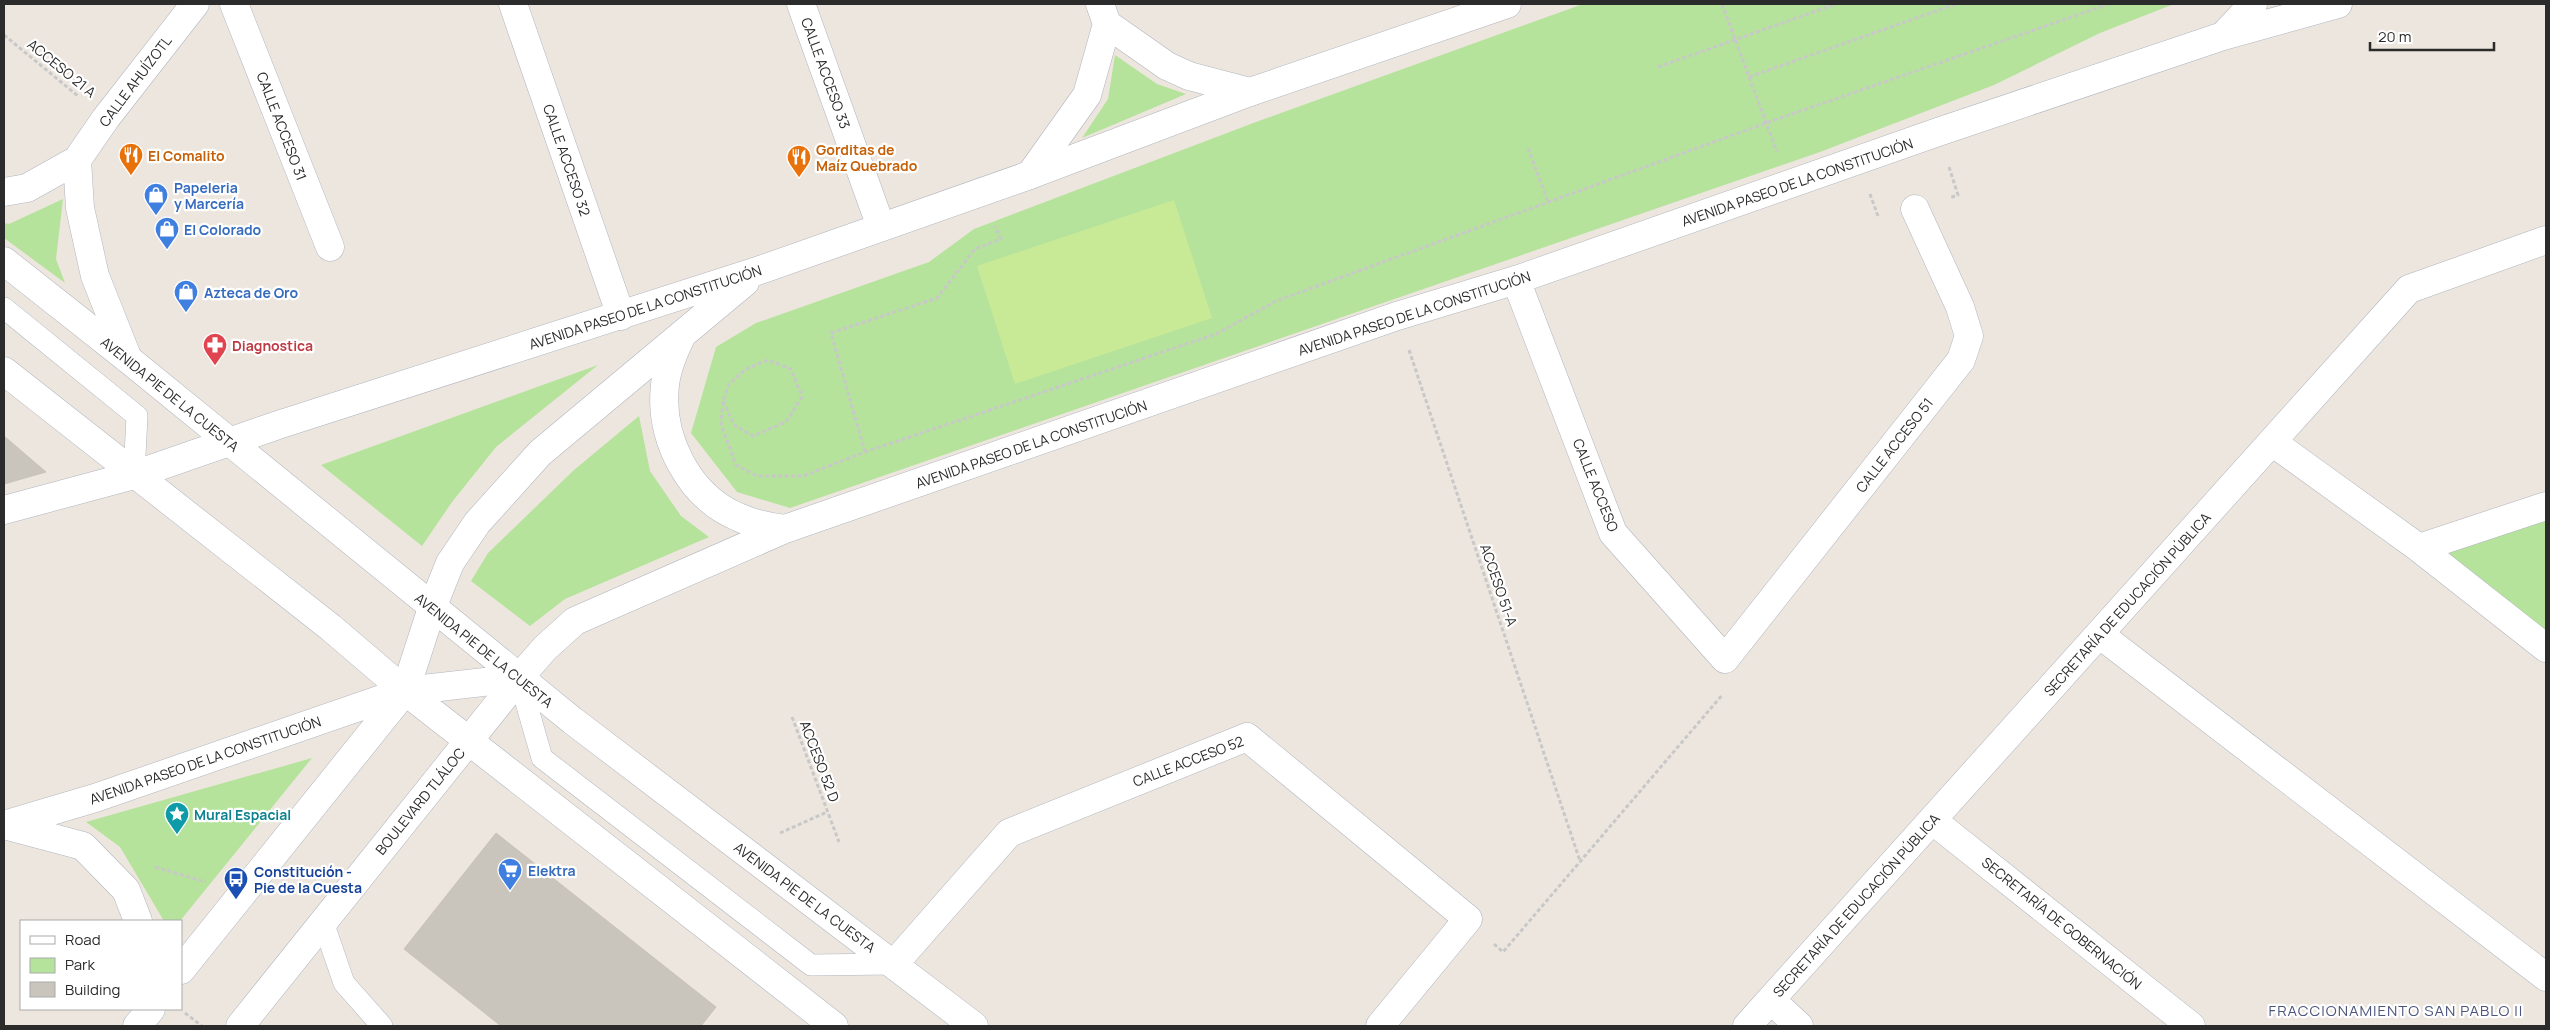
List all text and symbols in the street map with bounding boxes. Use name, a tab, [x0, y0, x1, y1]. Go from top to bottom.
street label: CALLE ACCESO 33	[797, 15, 855, 131]
scale bar	[2370, 20, 2494, 52]
text: 20 m	[2378, 26, 2411, 47]
street label: CALLE AHUÍZOTL	[95, 32, 175, 130]
street label: ACCESO 21 A	[24, 35, 100, 102]
street label: CALLE ACCESO 31	[253, 69, 311, 183]
street label: CALLE ACCESO 32	[539, 101, 595, 219]
street label: AVENIDA PASEO DE LA CONSTITUCIÓN	[1679, 133, 1915, 231]
place label: Gorditas de Maíz Quebrado	[816, 140, 918, 175]
restaurant icon: El Comalito	[118, 142, 144, 176]
restaurant icon: Gorditas de Maíz Quebrado	[786, 144, 812, 178]
place label: El Comalito	[148, 146, 225, 165]
place label: Papeleria y Marcería	[174, 178, 244, 213]
shop icon: Papeleria y Marcería	[143, 182, 169, 216]
shop icon: El Colorado	[154, 216, 180, 250]
place label: El Colorado	[184, 220, 262, 239]
street label: AVENIDA PASEO DE LA CONSTITUCIÓN	[526, 260, 764, 354]
street label: AVENIDA PASEO DE LA CONSTITUCIÓN	[1295, 266, 1533, 360]
shop icon: Azteca de Oro	[173, 279, 199, 313]
place label: Azteca de Oro	[204, 283, 299, 302]
street label: AVENIDA PIE DE LA CUESTA	[97, 332, 243, 456]
pharmacy icon: Diagnostica	[202, 332, 228, 366]
place label: Diagnostica	[232, 336, 313, 355]
street label: CALLE ACCESO 51	[1851, 394, 1937, 496]
street label: AVENIDA PASEO DE LA CONSTITUCIÓN	[913, 395, 1149, 493]
street label: CALLE ACCESO	[1569, 436, 1623, 534]
street label: SECRETARÍA DE EDUCACIÓN PÚBLICA	[2039, 508, 2215, 700]
street label: ACCESO 51-A	[1476, 541, 1522, 629]
street label: AVENIDA PIE DE LA CUESTA	[411, 588, 557, 712]
street label: AVENIDA PASEO DE LA CONSTITUCIÓN	[87, 711, 323, 809]
street label: ACCESO 52 D	[796, 718, 844, 804]
street label: CALLE ACCESO 52	[1130, 731, 1246, 791]
street label: BOULEVARD TLÁLOC	[371, 744, 469, 858]
place icon: Mural Espacial	[164, 801, 190, 835]
place label: Mural Espacial	[194, 805, 291, 824]
street label: SECRETARÍA DE EDUCACIÓN PÚBLICA	[1768, 809, 1944, 1001]
street label: AVENIDA PIE DE LA CUESTA	[730, 838, 880, 957]
street label: SECRETARÍA DE GOBERNACIÓN	[1978, 853, 2146, 993]
supermarket icon: Elektra	[497, 857, 523, 891]
place label: Elektra	[528, 861, 576, 880]
place label: Constitución - Pie de la Cuesta	[254, 862, 362, 897]
bus stop icon: Constitución - Pie de la Cuesta	[223, 866, 249, 900]
legend	[20, 920, 182, 1010]
text: Road	[65, 929, 101, 950]
text: Park	[65, 954, 95, 975]
text: Building	[65, 979, 120, 1000]
district label: FRACCIONAMIENTO SAN PABLO II	[2269, 1000, 2523, 1021]

